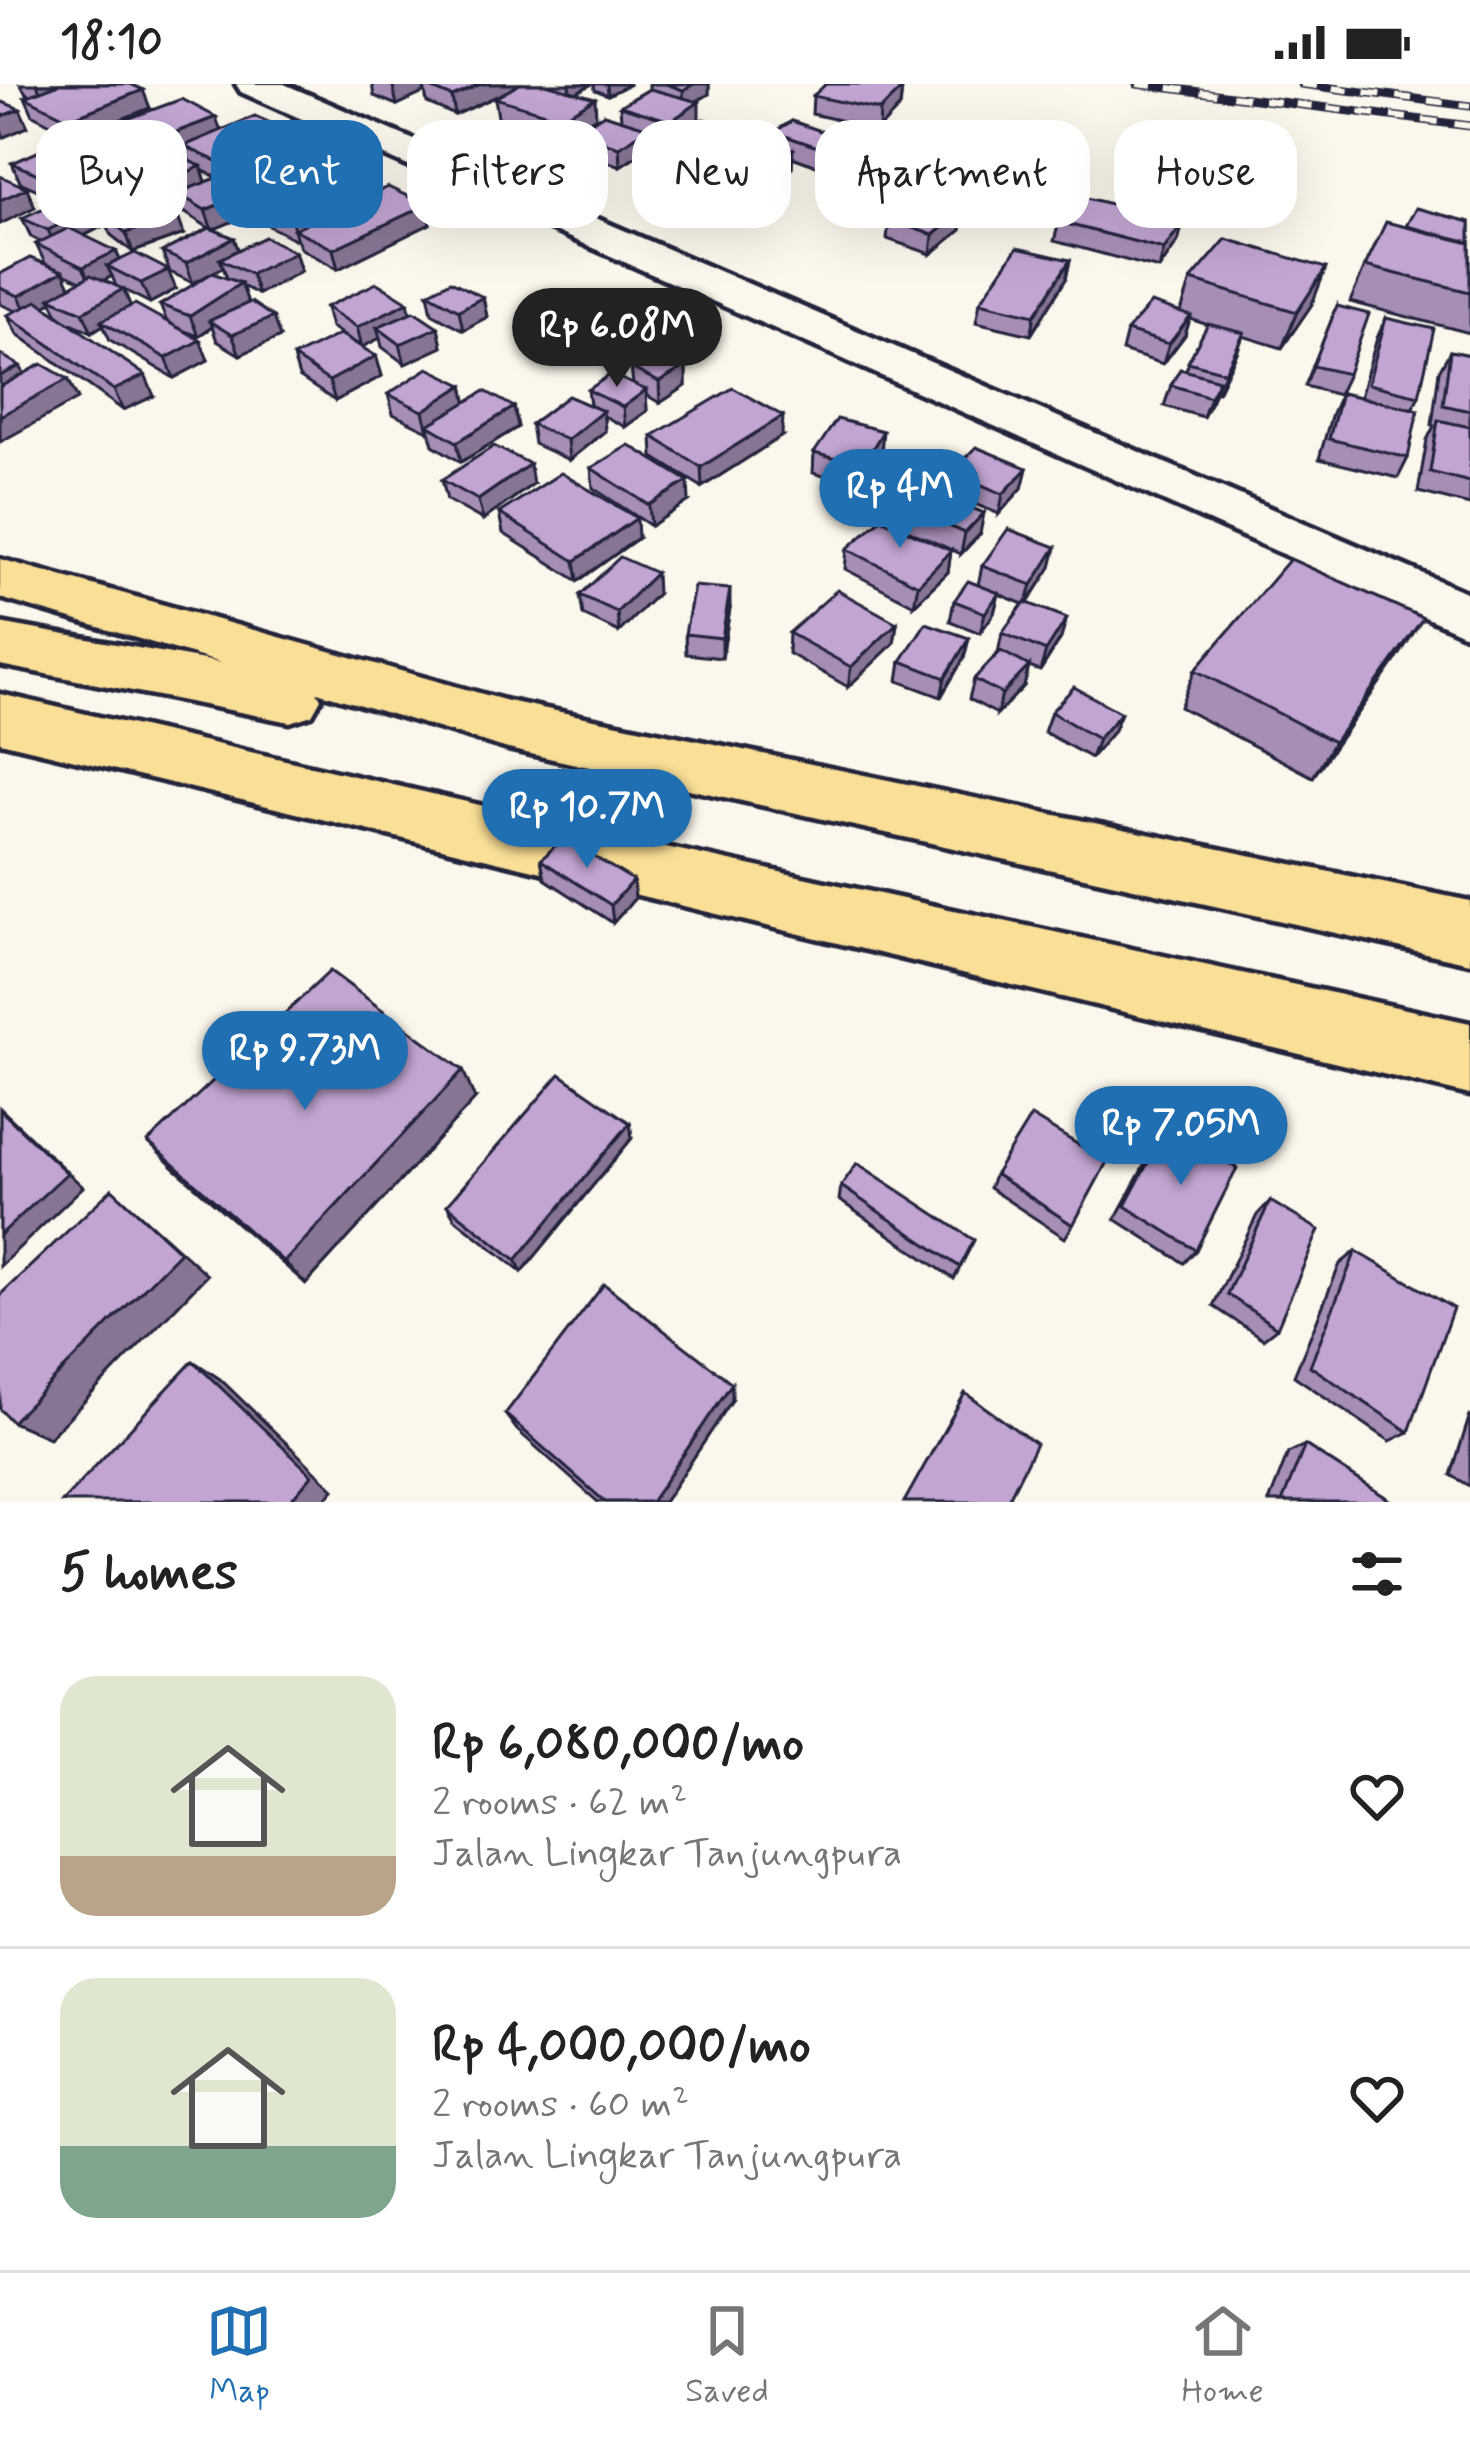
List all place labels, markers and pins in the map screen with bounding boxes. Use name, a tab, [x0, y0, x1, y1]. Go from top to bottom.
pin: Rp 6.08M	[493, 288, 741, 390]
pin: Rp 4M	[816, 449, 984, 551]
pin: Rp 10.7M	[463, 769, 711, 871]
pin: Rp 9.73M	[181, 1011, 429, 1113]
pin: Rp 7.05M	[1057, 1086, 1305, 1188]

